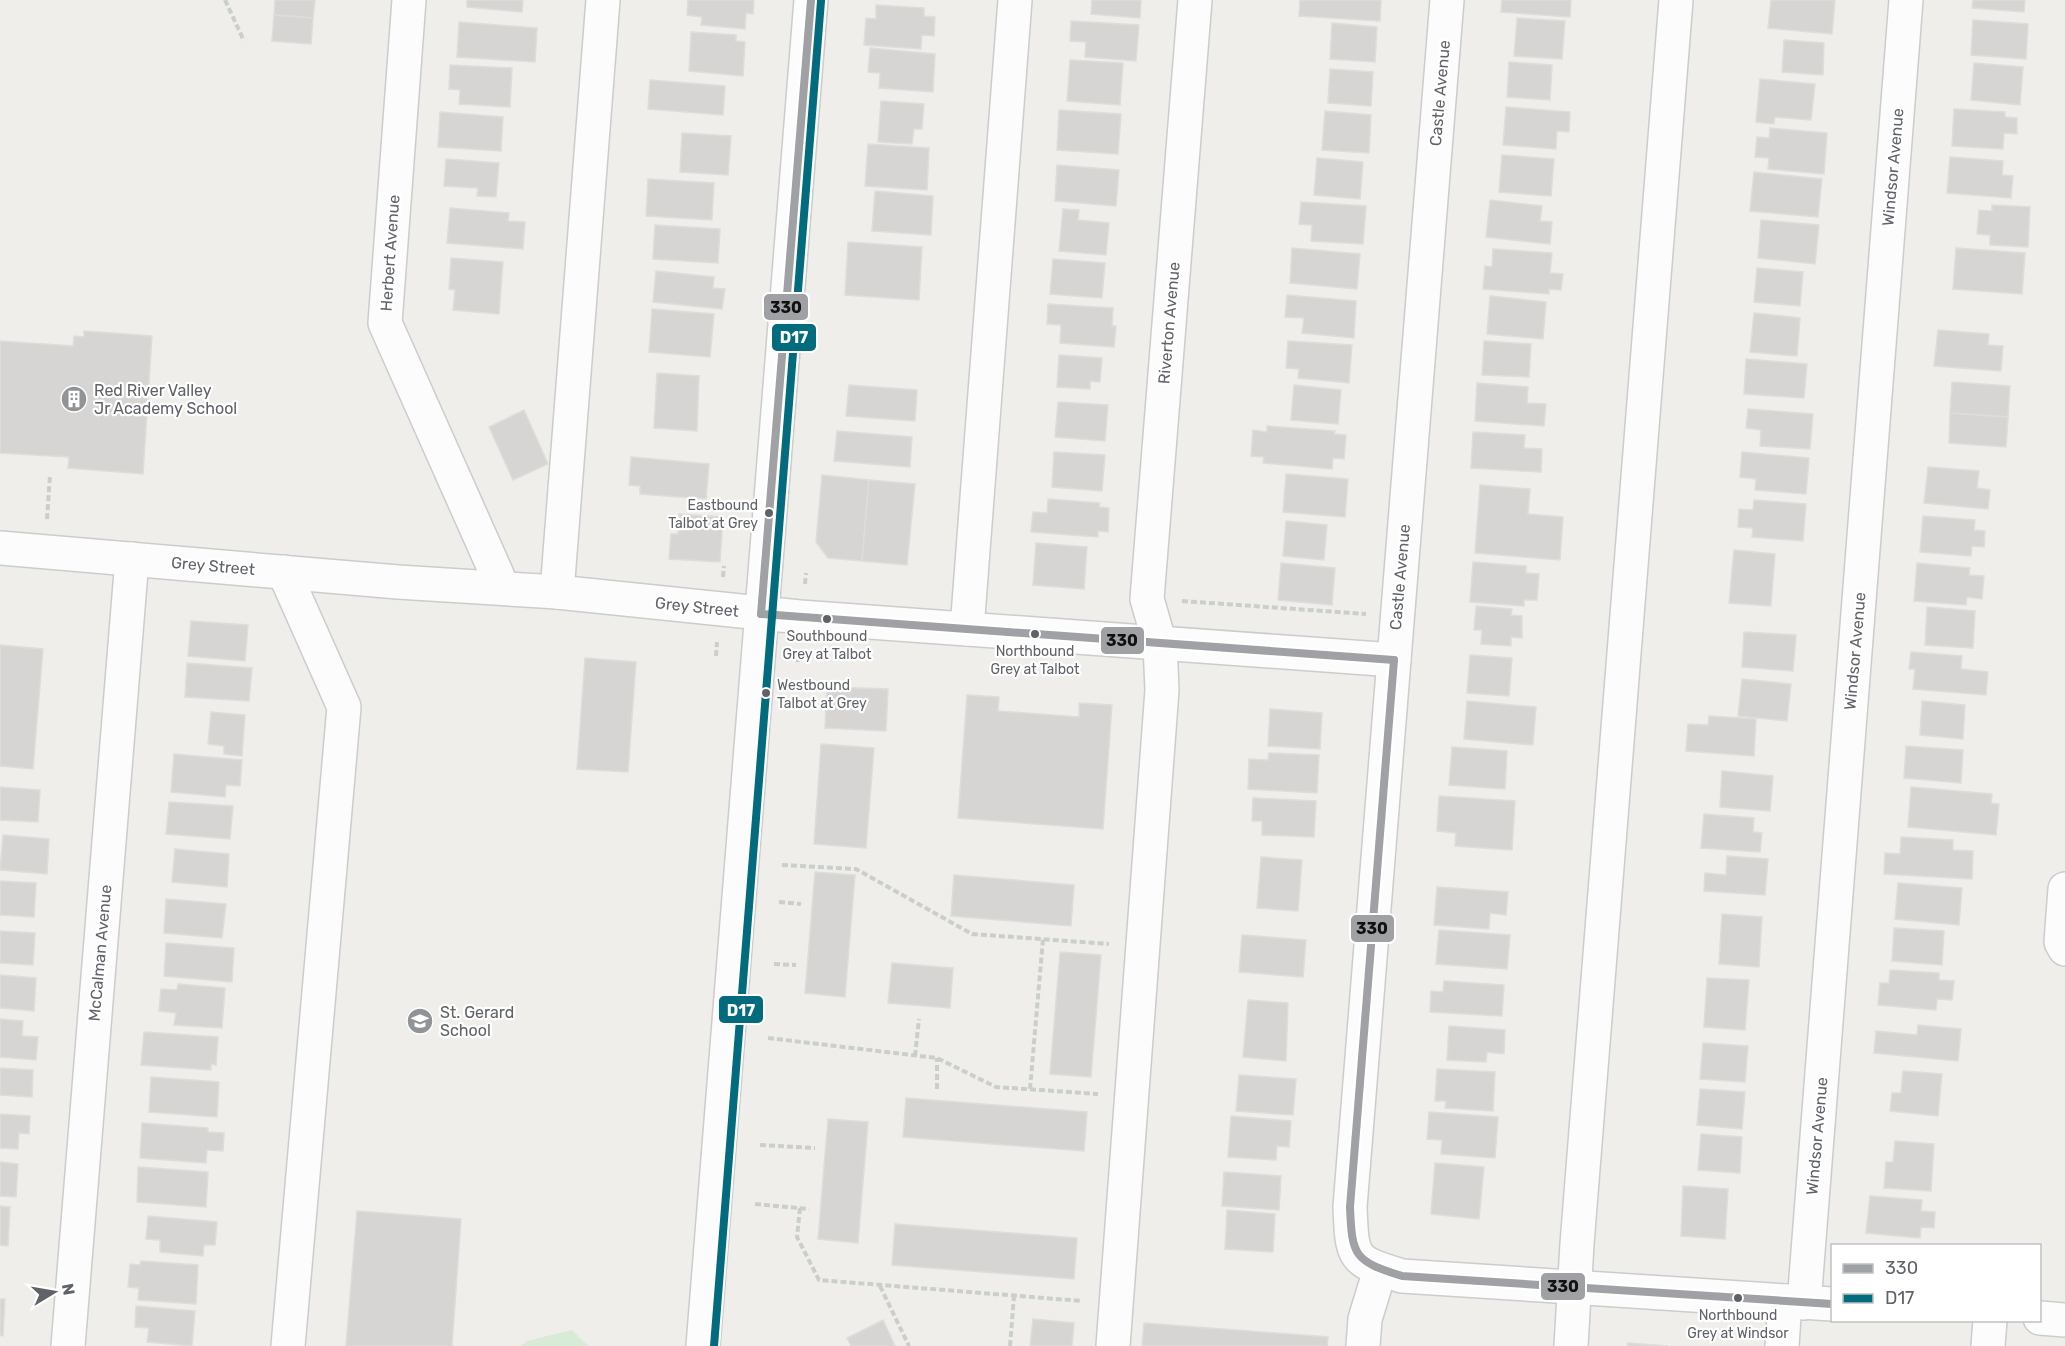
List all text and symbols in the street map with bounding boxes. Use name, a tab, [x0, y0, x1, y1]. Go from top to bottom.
street label: Castle Avenue	[1426, 39, 1454, 147]
street label: Windsor Avenue	[1878, 107, 1908, 227]
street label: Herbert Avenue	[376, 194, 404, 312]
street label: Riverton Avenue	[1154, 261, 1184, 385]
line badge: 330	[763, 293, 809, 321]
text: 330	[770, 298, 802, 317]
line badge: D17	[771, 323, 817, 352]
text: D17	[780, 328, 808, 347]
place label: Red River Valley Jr Academy School	[94, 381, 237, 418]
building icon: Red River Valley Jr Academy School	[59, 384, 89, 414]
place label: Eastbound Talbot at Grey	[668, 497, 758, 532]
marker: Eastbound Talbot at Grey	[763, 507, 775, 519]
street label: Castle Avenue	[1386, 523, 1414, 631]
street label: Grey Street	[170, 553, 256, 579]
street label: Windsor Avenue	[1840, 591, 1870, 711]
street label: Grey Street	[654, 593, 740, 621]
marker: Southbound Grey at Talbot	[821, 613, 833, 625]
line badge: 330	[1100, 626, 1145, 655]
place label: Southbound Grey at Talbot	[782, 628, 872, 663]
marker: Northbound Grey at Talbot	[1029, 628, 1041, 640]
text: 330	[1106, 631, 1138, 650]
place label: Northbound Grey at Talbot	[990, 643, 1080, 678]
place label: Westbound Talbot at Grey	[777, 677, 867, 712]
marker: Westbound Talbot at Grey	[760, 687, 772, 699]
street label: McCalman Avenue	[85, 884, 115, 1022]
line badge: 330	[1350, 914, 1395, 943]
text: 330	[1356, 919, 1388, 938]
line badge: D17	[718, 995, 764, 1024]
text: D17	[727, 1001, 755, 1020]
place label: St. Gerard School	[440, 1003, 514, 1040]
school or university icon: St. Gerard School	[405, 1006, 435, 1036]
street label: Windsor Avenue	[1802, 1076, 1832, 1196]
legend	[1831, 1244, 2041, 1322]
text: 330	[1885, 1257, 1918, 1279]
north arrow	[24, 1262, 84, 1322]
line badge: 330	[1540, 1272, 1586, 1301]
text: 330	[1547, 1277, 1579, 1296]
text: N	[58, 1282, 79, 1297]
text: D17	[1885, 1287, 1914, 1309]
marker: Northbound Grey at Windsor	[1732, 1292, 1744, 1304]
place label: Northbound Grey at Windsor	[1687, 1307, 1789, 1342]

